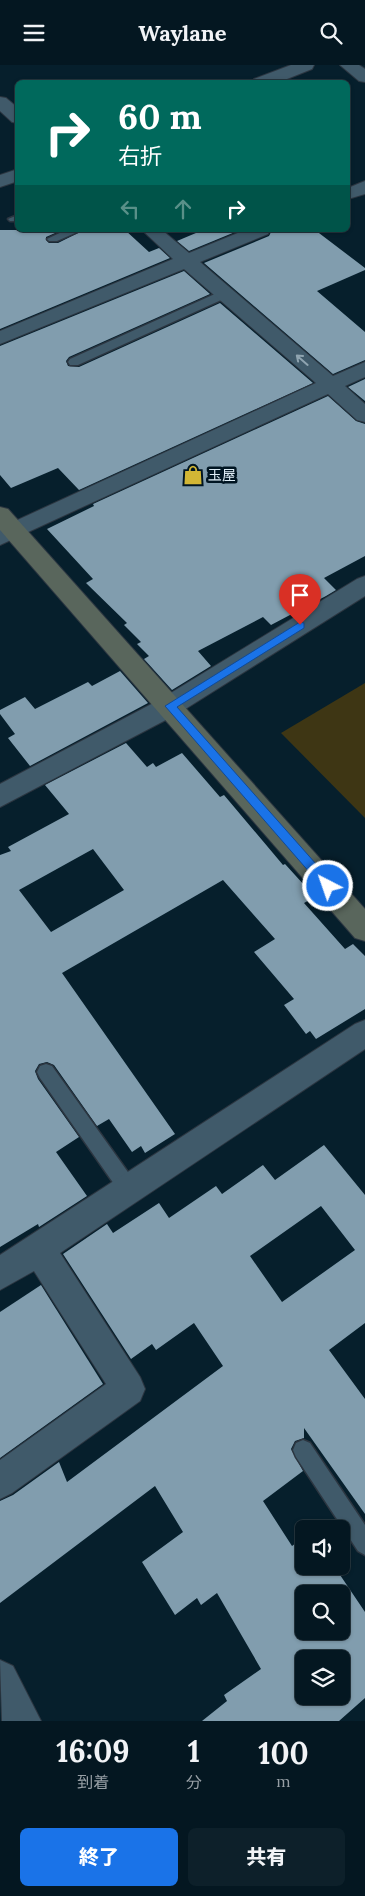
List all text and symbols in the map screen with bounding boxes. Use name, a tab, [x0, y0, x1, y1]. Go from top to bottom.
icon: menu	[20, 19, 48, 47]
text: Waylane	[138, 19, 227, 47]
icon: search	[317, 19, 345, 47]
text: 60 m	[118, 94, 202, 139]
icon: right	[35, 100, 100, 165]
text: 右折	[118, 142, 162, 170]
icon: left	[116, 195, 144, 223]
icon: ahead	[169, 195, 197, 223]
icon: right	[222, 195, 250, 223]
one-way arrow	[295, 354, 308, 366]
shop icon: 玉屋	[182, 464, 204, 486]
place label: 玉屋	[208, 466, 236, 484]
pin	[279, 574, 321, 625]
icon: arrive	[286, 581, 314, 609]
position arrow	[301, 859, 353, 911]
map controls	[295, 1520, 350, 1705]
button: sound	[295, 1520, 350, 1575]
button: search	[295, 1585, 350, 1640]
button: layers	[295, 1650, 350, 1705]
text: 16:09	[56, 1732, 130, 1770]
text: 1	[188, 1732, 200, 1770]
text: 100	[258, 1734, 309, 1772]
text: m	[276, 1771, 291, 1791]
text: 到着	[77, 1772, 109, 1792]
text: 分	[186, 1772, 202, 1792]
button: 終了	[20, 1828, 178, 1886]
button: 共有	[188, 1828, 345, 1886]

